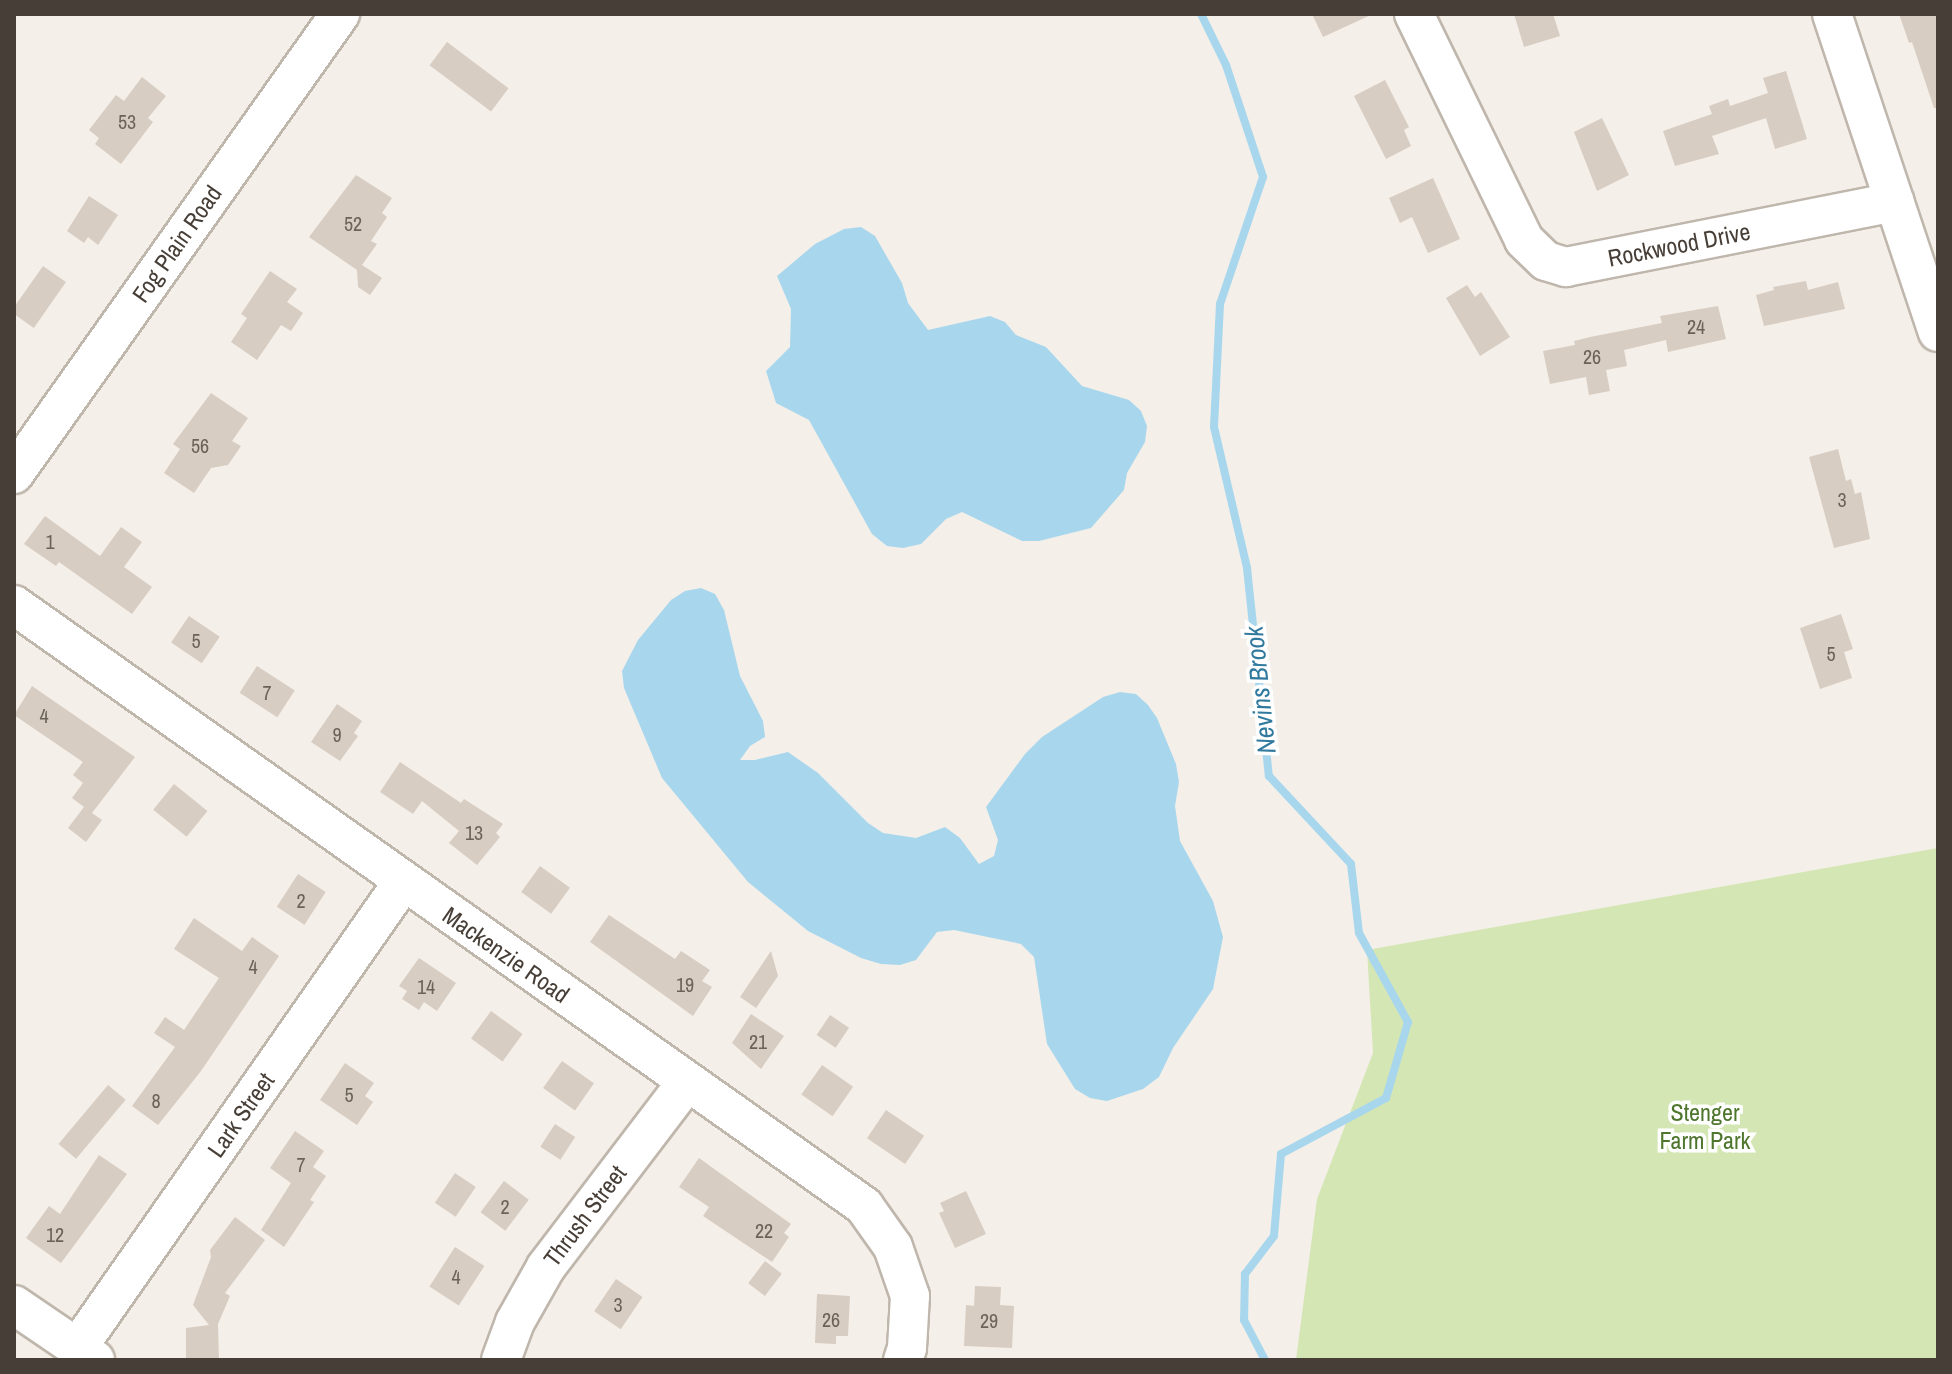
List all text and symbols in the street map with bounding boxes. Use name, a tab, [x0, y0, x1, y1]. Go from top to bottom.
house number: 53	[118, 109, 136, 133]
street label: Fog Plain Road	[126, 180, 228, 308]
house number: 52	[344, 211, 362, 235]
street label: Rockwood Drive	[1605, 217, 1753, 273]
house number: 24	[1687, 314, 1705, 338]
house number: 26	[1583, 344, 1601, 368]
house number: 56	[191, 433, 209, 457]
house number: 3	[1837, 487, 1847, 511]
house number: 1	[45, 529, 55, 553]
water label: Nevins Brook	[1238, 625, 1282, 755]
house number: 5	[191, 628, 201, 652]
house number: 5	[1826, 641, 1836, 665]
house number: 7	[262, 680, 272, 704]
house number: 4	[39, 703, 49, 727]
house number: 9	[332, 722, 342, 746]
house number: 13	[465, 820, 483, 844]
house number: 2	[296, 888, 306, 912]
street label: Mackenzie Road	[437, 901, 575, 1009]
house number: 4	[248, 954, 258, 978]
house number: 19	[676, 972, 694, 996]
house number: 14	[417, 974, 435, 998]
house number: 21	[749, 1029, 767, 1053]
street label: Lark Street	[202, 1067, 280, 1163]
house number: 5	[344, 1082, 354, 1106]
house number: 8	[151, 1088, 161, 1112]
park label: Stenger Farm Park	[1660, 1099, 1750, 1155]
house number: 7	[296, 1152, 306, 1176]
street label: Thrush Street	[538, 1160, 632, 1272]
house number: 2	[500, 1194, 510, 1218]
house number: 22	[755, 1218, 773, 1242]
house number: 12	[46, 1222, 64, 1246]
house number: 4	[451, 1264, 461, 1288]
house number: 3	[613, 1292, 623, 1316]
house number: 26	[822, 1307, 840, 1331]
house number: 29	[980, 1308, 998, 1332]

